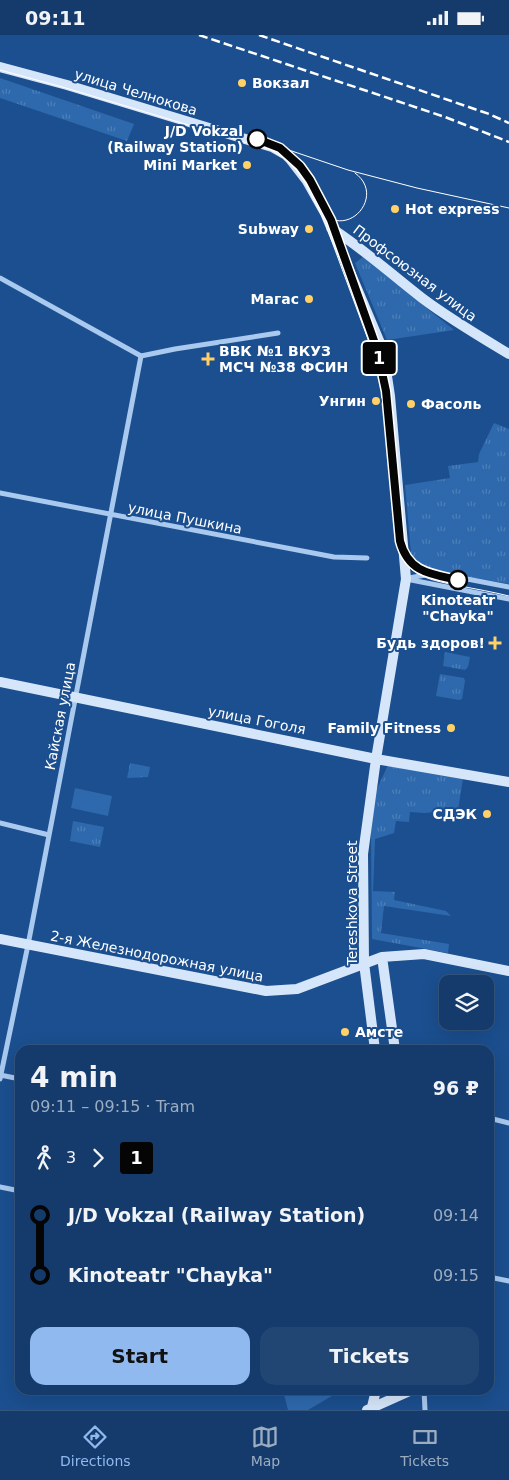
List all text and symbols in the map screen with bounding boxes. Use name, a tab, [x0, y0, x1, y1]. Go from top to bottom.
text: 09:11	[25, 7, 85, 29]
street label: улица Челнокова	[73, 66, 199, 118]
place label: Вокзал	[252, 75, 310, 91]
marker: Вокзал	[236, 77, 248, 89]
place label: J/D Vokzal (Railway Station)	[107, 123, 243, 155]
marker: J/D Vokzal (Railway Station)	[247, 129, 267, 149]
place label: Mini Market	[143, 157, 237, 173]
marker: Mini Market	[241, 159, 253, 171]
place label: Hot express	[405, 201, 500, 217]
marker: Hot express	[389, 203, 401, 215]
place label: Subway	[238, 221, 299, 237]
street label: Профсоюзная улица	[350, 221, 480, 325]
marker: Subway	[303, 223, 315, 235]
place label: Магас	[251, 291, 299, 307]
marker: Магас	[303, 293, 315, 305]
line badge: 1	[363, 342, 395, 374]
place label: ВВК №1 ВКУЗ МСЧ №38 ФСИН	[219, 343, 348, 375]
text: 1	[373, 347, 385, 368]
marker: ВВК №1 ВКУЗ МСЧ №38 ФСИН	[201, 352, 215, 366]
place label: Унгин	[319, 393, 366, 409]
marker: Унгин	[370, 395, 382, 407]
place label: Фасоль	[421, 396, 482, 412]
marker: Фасоль	[405, 398, 417, 410]
street label: улица Пушкина	[127, 499, 243, 537]
marker: Kinoteatr "Chayka"	[448, 570, 468, 590]
place label: Kinoteatr "Chayka"	[421, 592, 495, 624]
place label: Будь здоров!	[376, 635, 485, 651]
marker: Будь здоров!	[489, 637, 501, 649]
street label: Кайская улица	[42, 661, 78, 771]
street label: улица Гоголя	[207, 703, 307, 737]
place label: Family Fitness	[327, 720, 441, 736]
marker: Family Fitness	[445, 722, 457, 734]
place label: СДЭК	[433, 806, 478, 822]
marker: СДЭК	[481, 808, 493, 820]
street label: Tereshkova Street	[344, 840, 360, 967]
street label: 2-я Железнодорожная улица	[49, 927, 265, 985]
map controls	[439, 975, 494, 1030]
button: layers	[439, 975, 494, 1030]
place label: Амсте	[355, 1024, 403, 1040]
marker: Амсте	[339, 1026, 351, 1038]
text: 4 min	[30, 1061, 118, 1094]
text: 96 ₽	[433, 1077, 479, 1099]
text: 09:11 – 09:15 · Tram	[30, 1097, 195, 1116]
icon: walk	[30, 1144, 58, 1172]
icon: forward	[84, 1144, 112, 1172]
text: 1	[130, 1147, 143, 1168]
text: 3	[66, 1148, 76, 1167]
text: J/D Vokzal (Railway Station)	[68, 1204, 365, 1226]
text: 09:14	[433, 1206, 479, 1225]
text: Kinoteatr "Chayka"	[68, 1264, 273, 1286]
text: 09:15	[433, 1266, 479, 1285]
button: Start	[30, 1327, 250, 1385]
button: Tickets	[260, 1327, 479, 1385]
tab: Directions	[60, 1423, 131, 1469]
tab: Map	[251, 1423, 280, 1469]
tab: Tickets	[400, 1423, 449, 1469]

